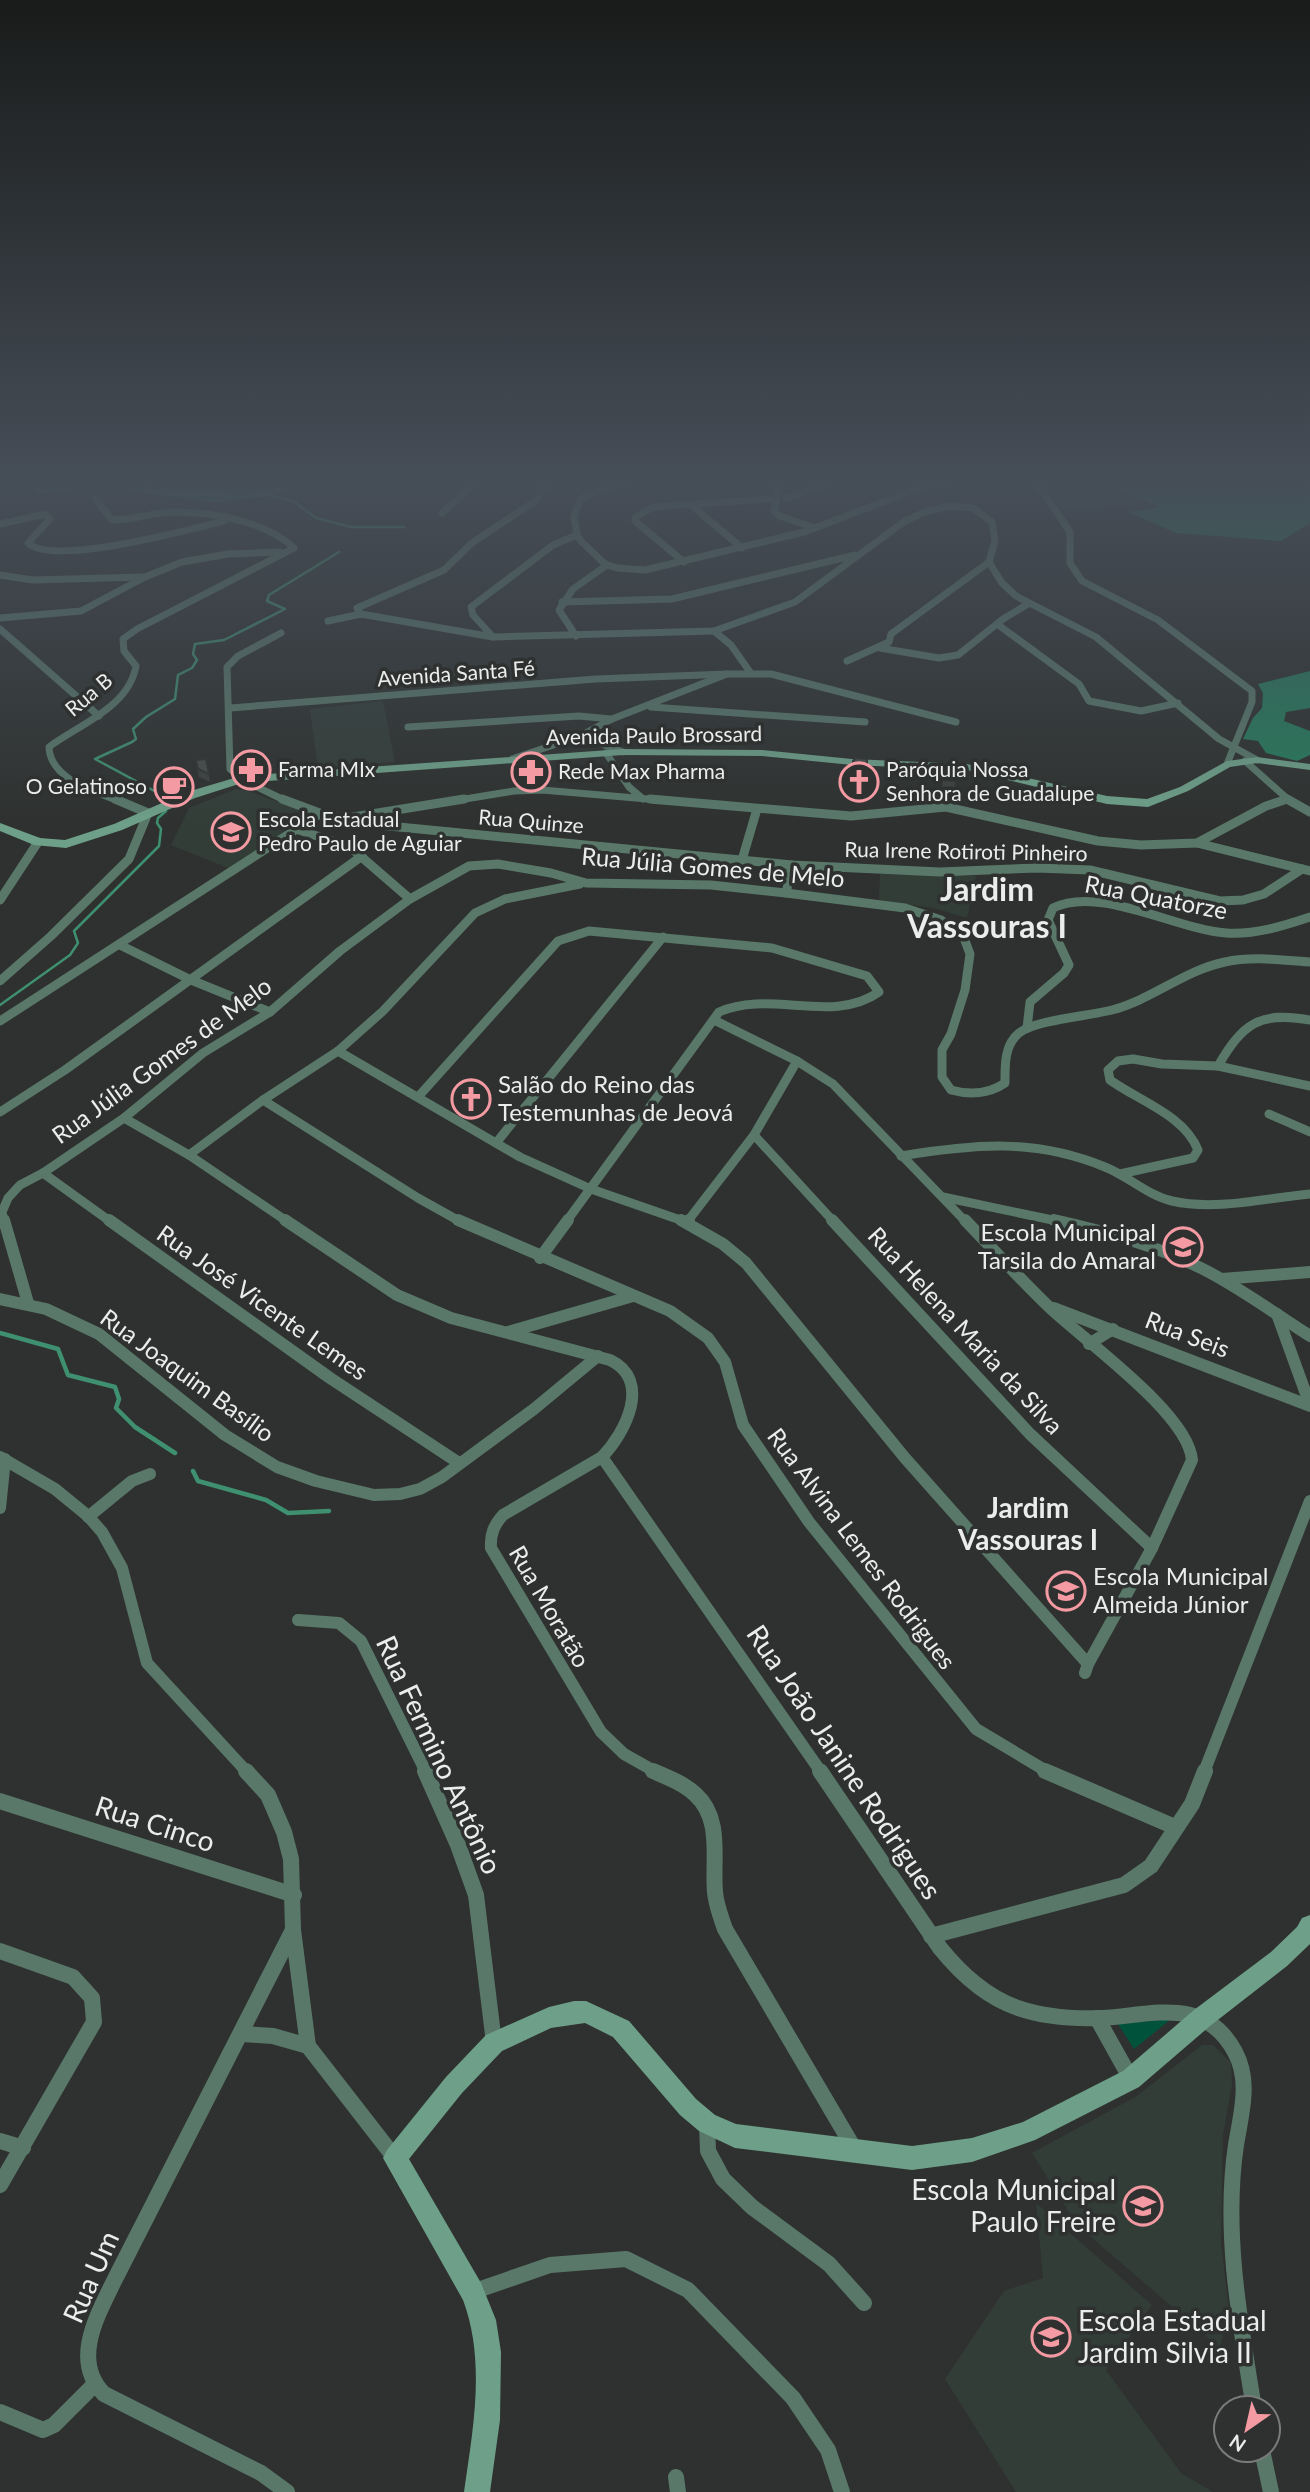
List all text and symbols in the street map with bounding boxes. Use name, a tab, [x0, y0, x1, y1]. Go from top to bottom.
street label: Avenida Santa Fé	[376, 655, 536, 690]
street label: Rua B	[59, 667, 117, 721]
street label: Avenida Paulo Brossard	[546, 720, 762, 749]
pharmacy icon: Farma MIx	[230, 749, 272, 791]
pharmacy icon: Rede Max Pharma	[510, 751, 552, 793]
place label: Farma MIx	[278, 756, 376, 781]
place label: Paróquia Nossa Senhora de Guadalupe	[886, 756, 1094, 805]
place label: Rede Max Pharma	[558, 758, 725, 783]
church icon: Paróquia Nossa Senhora de Guadalupe	[838, 761, 880, 803]
cafe icon: O Gelatinoso	[153, 766, 195, 808]
place label: O Gelatinoso	[26, 773, 147, 798]
street label: Rua Quinze	[477, 803, 585, 838]
place label: Escola Estadual Pedro Paulo de Aguiar	[258, 806, 462, 855]
school or university icon: Escola Estadual Pedro Paulo de Aguiar	[210, 811, 252, 853]
street label: Rua Irene Rotiroti Pinheiro	[844, 836, 1088, 865]
street label: Rua Júlia Gomes de Melo	[580, 841, 846, 892]
district label: Jardim Vassouras I	[906, 869, 1067, 945]
street label: Rua Quatorze	[1083, 869, 1230, 925]
street label: Rua Júlia Gomes de Melo	[46, 970, 276, 1149]
place label: Salão do Reino das Testemunhas de Jeová	[498, 1069, 733, 1126]
church icon: Salão do Reino das Testemunhas de Jeová	[450, 1078, 492, 1120]
place label: Escola Municipal Tarsila do Amaral	[978, 1217, 1156, 1274]
street label: Rua José Vicente Lemes	[152, 1218, 374, 1385]
street label: Rua Helena Maria da Silva	[862, 1220, 1070, 1440]
school or university icon: Escola Municipal Tarsila do Amaral	[1162, 1226, 1204, 1268]
street label: Rua Joaquim Basílio	[95, 1302, 280, 1448]
street label: Rua Seis	[1141, 1304, 1234, 1363]
street label: Rua Alvina Lemes Rodrigues	[762, 1422, 962, 1674]
district label: Jardim Vassouras I	[957, 1490, 1098, 1556]
street label: Rua Moratão	[504, 1540, 597, 1672]
place label: Escola Municipal Almeida Júnior	[1093, 1561, 1269, 1618]
school or university icon: Escola Municipal Almeida Júnior	[1045, 1570, 1087, 1612]
street label: Rua João Janine Rodrigues	[740, 1618, 949, 1905]
street label: Rua Fermino Antônio	[370, 1630, 510, 1879]
street label: Rua Cinco	[91, 1788, 219, 1858]
place label: Escola Municipal Paulo Freire	[911, 2172, 1116, 2238]
school or university icon: Escola Municipal Paulo Freire	[1122, 2185, 1164, 2227]
street label: Rua Um	[55, 2225, 125, 2328]
place label: Escola Estadual Jardim Silvia II	[1078, 2303, 1267, 2369]
school or university icon: Escola Estadual Jardim Silvia II	[1030, 2316, 1072, 2358]
north arrow	[1212, 2394, 1282, 2464]
text: N	[1225, 2430, 1250, 2457]

